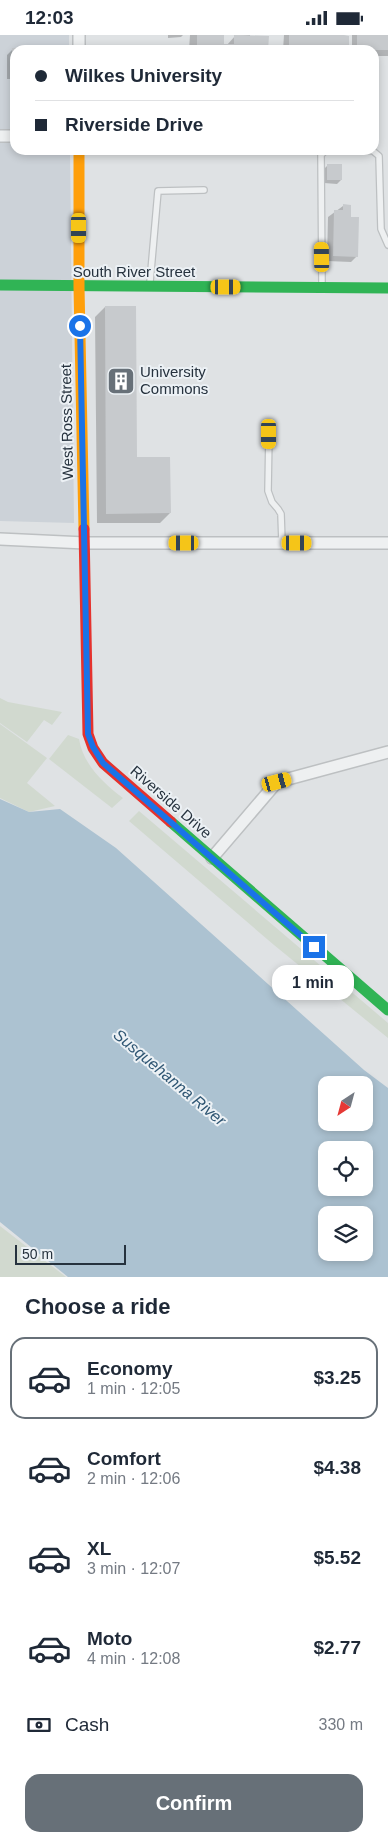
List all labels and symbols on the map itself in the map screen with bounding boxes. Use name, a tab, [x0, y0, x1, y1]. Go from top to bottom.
car	[71, 213, 86, 243]
car	[314, 242, 329, 272]
street label: South River Street	[73, 263, 196, 280]
car	[211, 280, 241, 295]
route start	[69, 315, 91, 337]
street label: West Ross Street	[57, 363, 76, 480]
place label: University Commons	[140, 363, 208, 397]
building icon: University Commons	[106, 366, 136, 396]
car	[261, 419, 276, 449]
car	[169, 536, 199, 551]
car	[282, 536, 312, 551]
street label: Riverside Drive	[127, 762, 215, 841]
car	[260, 771, 293, 793]
route end	[303, 936, 325, 958]
callout: 1 min	[273, 965, 355, 999]
water label: Susquehanna River	[110, 1026, 229, 1129]
north arrow	[318, 1076, 372, 1131]
scale bar	[15, 1242, 126, 1265]

